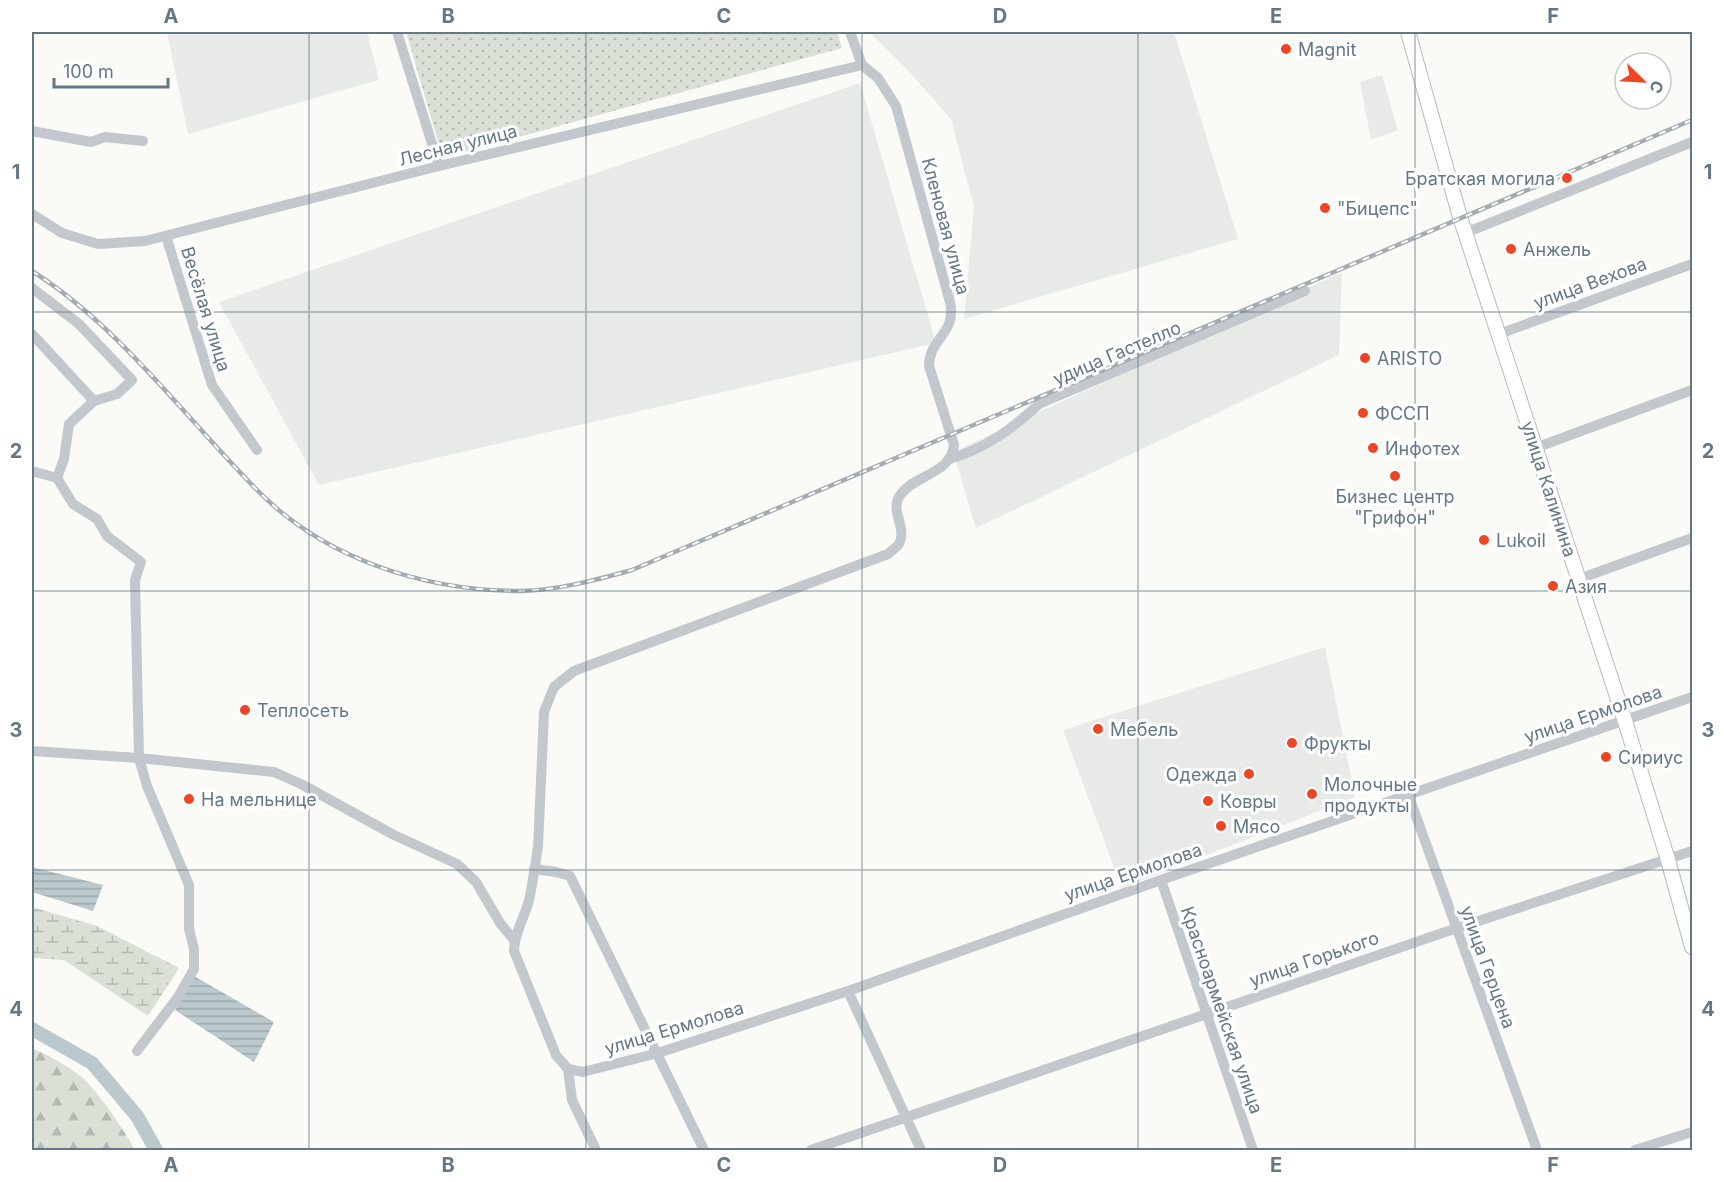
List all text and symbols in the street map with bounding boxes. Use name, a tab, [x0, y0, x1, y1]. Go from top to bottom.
text: A	[164, 4, 179, 28]
text: B	[441, 4, 455, 28]
text: C	[717, 4, 731, 28]
text: D	[993, 4, 1007, 28]
text: E	[1270, 4, 1282, 28]
text: F	[1547, 4, 1559, 28]
place label: Magnit	[1298, 39, 1356, 60]
marker: Magnit	[1279, 42, 1293, 56]
scale bar	[54, 51, 168, 89]
north arrow	[1613, 51, 1673, 111]
text: 100 m	[63, 61, 114, 82]
text: С	[1645, 78, 1668, 97]
street label: Лесная улица	[397, 120, 519, 170]
street label: Кленовая улица	[918, 155, 974, 297]
text: 1	[12, 160, 20, 184]
text: 1	[1704, 160, 1712, 184]
place label: Братская могила	[1405, 168, 1555, 189]
marker: Братская могила	[1560, 171, 1574, 185]
place label: "Бицепс"	[1337, 198, 1418, 219]
marker: "Бицепс"	[1318, 201, 1332, 215]
place label: Анжель	[1523, 239, 1591, 260]
marker: Анжель	[1504, 242, 1518, 256]
street label: Весёлая улица	[177, 244, 235, 374]
street label: улица Вехова	[1531, 253, 1649, 313]
street label: удица Гастелло	[1050, 317, 1184, 389]
place label: ARISTO	[1377, 348, 1442, 369]
marker: ARISTO	[1358, 351, 1372, 365]
place label: ФССП	[1375, 403, 1430, 424]
marker: ФССП	[1356, 406, 1370, 420]
street label: улица Калинина	[1517, 418, 1581, 560]
place label: Инфотех	[1385, 438, 1461, 459]
text: 2	[10, 439, 22, 463]
text: 2	[1702, 439, 1714, 463]
marker: Инфотех	[1366, 441, 1380, 455]
marker: Бизнес центр "Грифон"	[1388, 469, 1402, 483]
place label: Бизнес центр "Грифон"	[1335, 486, 1455, 528]
place label: Lukoil	[1496, 530, 1546, 551]
marker: Lukoil	[1477, 533, 1491, 547]
place label: Азия	[1565, 576, 1607, 597]
marker: Азия	[1546, 579, 1560, 593]
street label: улица Ермолова	[1521, 681, 1665, 747]
place label: Теплосеть	[257, 700, 349, 721]
marker: Теплосеть	[238, 703, 252, 717]
text: 3	[10, 718, 22, 742]
text: 3	[1702, 718, 1714, 742]
place label: Мебель	[1110, 719, 1178, 740]
marker: Мебель	[1091, 722, 1105, 736]
place label: Фрукты	[1304, 733, 1371, 754]
marker: Фрукты	[1285, 736, 1299, 750]
place label: Сириус	[1618, 747, 1683, 768]
marker: Сириус	[1599, 750, 1613, 764]
place label: Одежда	[1166, 764, 1237, 785]
marker: Одежда	[1242, 767, 1256, 781]
place label: Молочные продукты	[1324, 774, 1417, 816]
marker: Молочные продукты	[1305, 787, 1319, 801]
place label: На мельнице	[201, 789, 317, 810]
place label: Ковры	[1220, 791, 1277, 812]
marker: На мельнице	[182, 792, 196, 806]
marker: Ковры	[1201, 794, 1215, 808]
place label: Мясо	[1233, 816, 1280, 837]
marker: Мясо	[1214, 819, 1228, 833]
street label: улица Ермолова	[1061, 839, 1205, 905]
street label: улица Герцена	[1456, 903, 1520, 1031]
street label: Красноармейская улица	[1177, 904, 1267, 1116]
street label: улица Горького	[1246, 927, 1382, 991]
text: 4	[9, 997, 23, 1021]
street label: улица Ермолова	[602, 997, 746, 1059]
text: 4	[1701, 997, 1715, 1021]
text: A	[164, 1153, 179, 1177]
text: B	[441, 1153, 455, 1177]
text: C	[717, 1153, 731, 1177]
text: D	[993, 1153, 1007, 1177]
text: E	[1270, 1153, 1282, 1177]
text: F	[1547, 1153, 1559, 1177]

